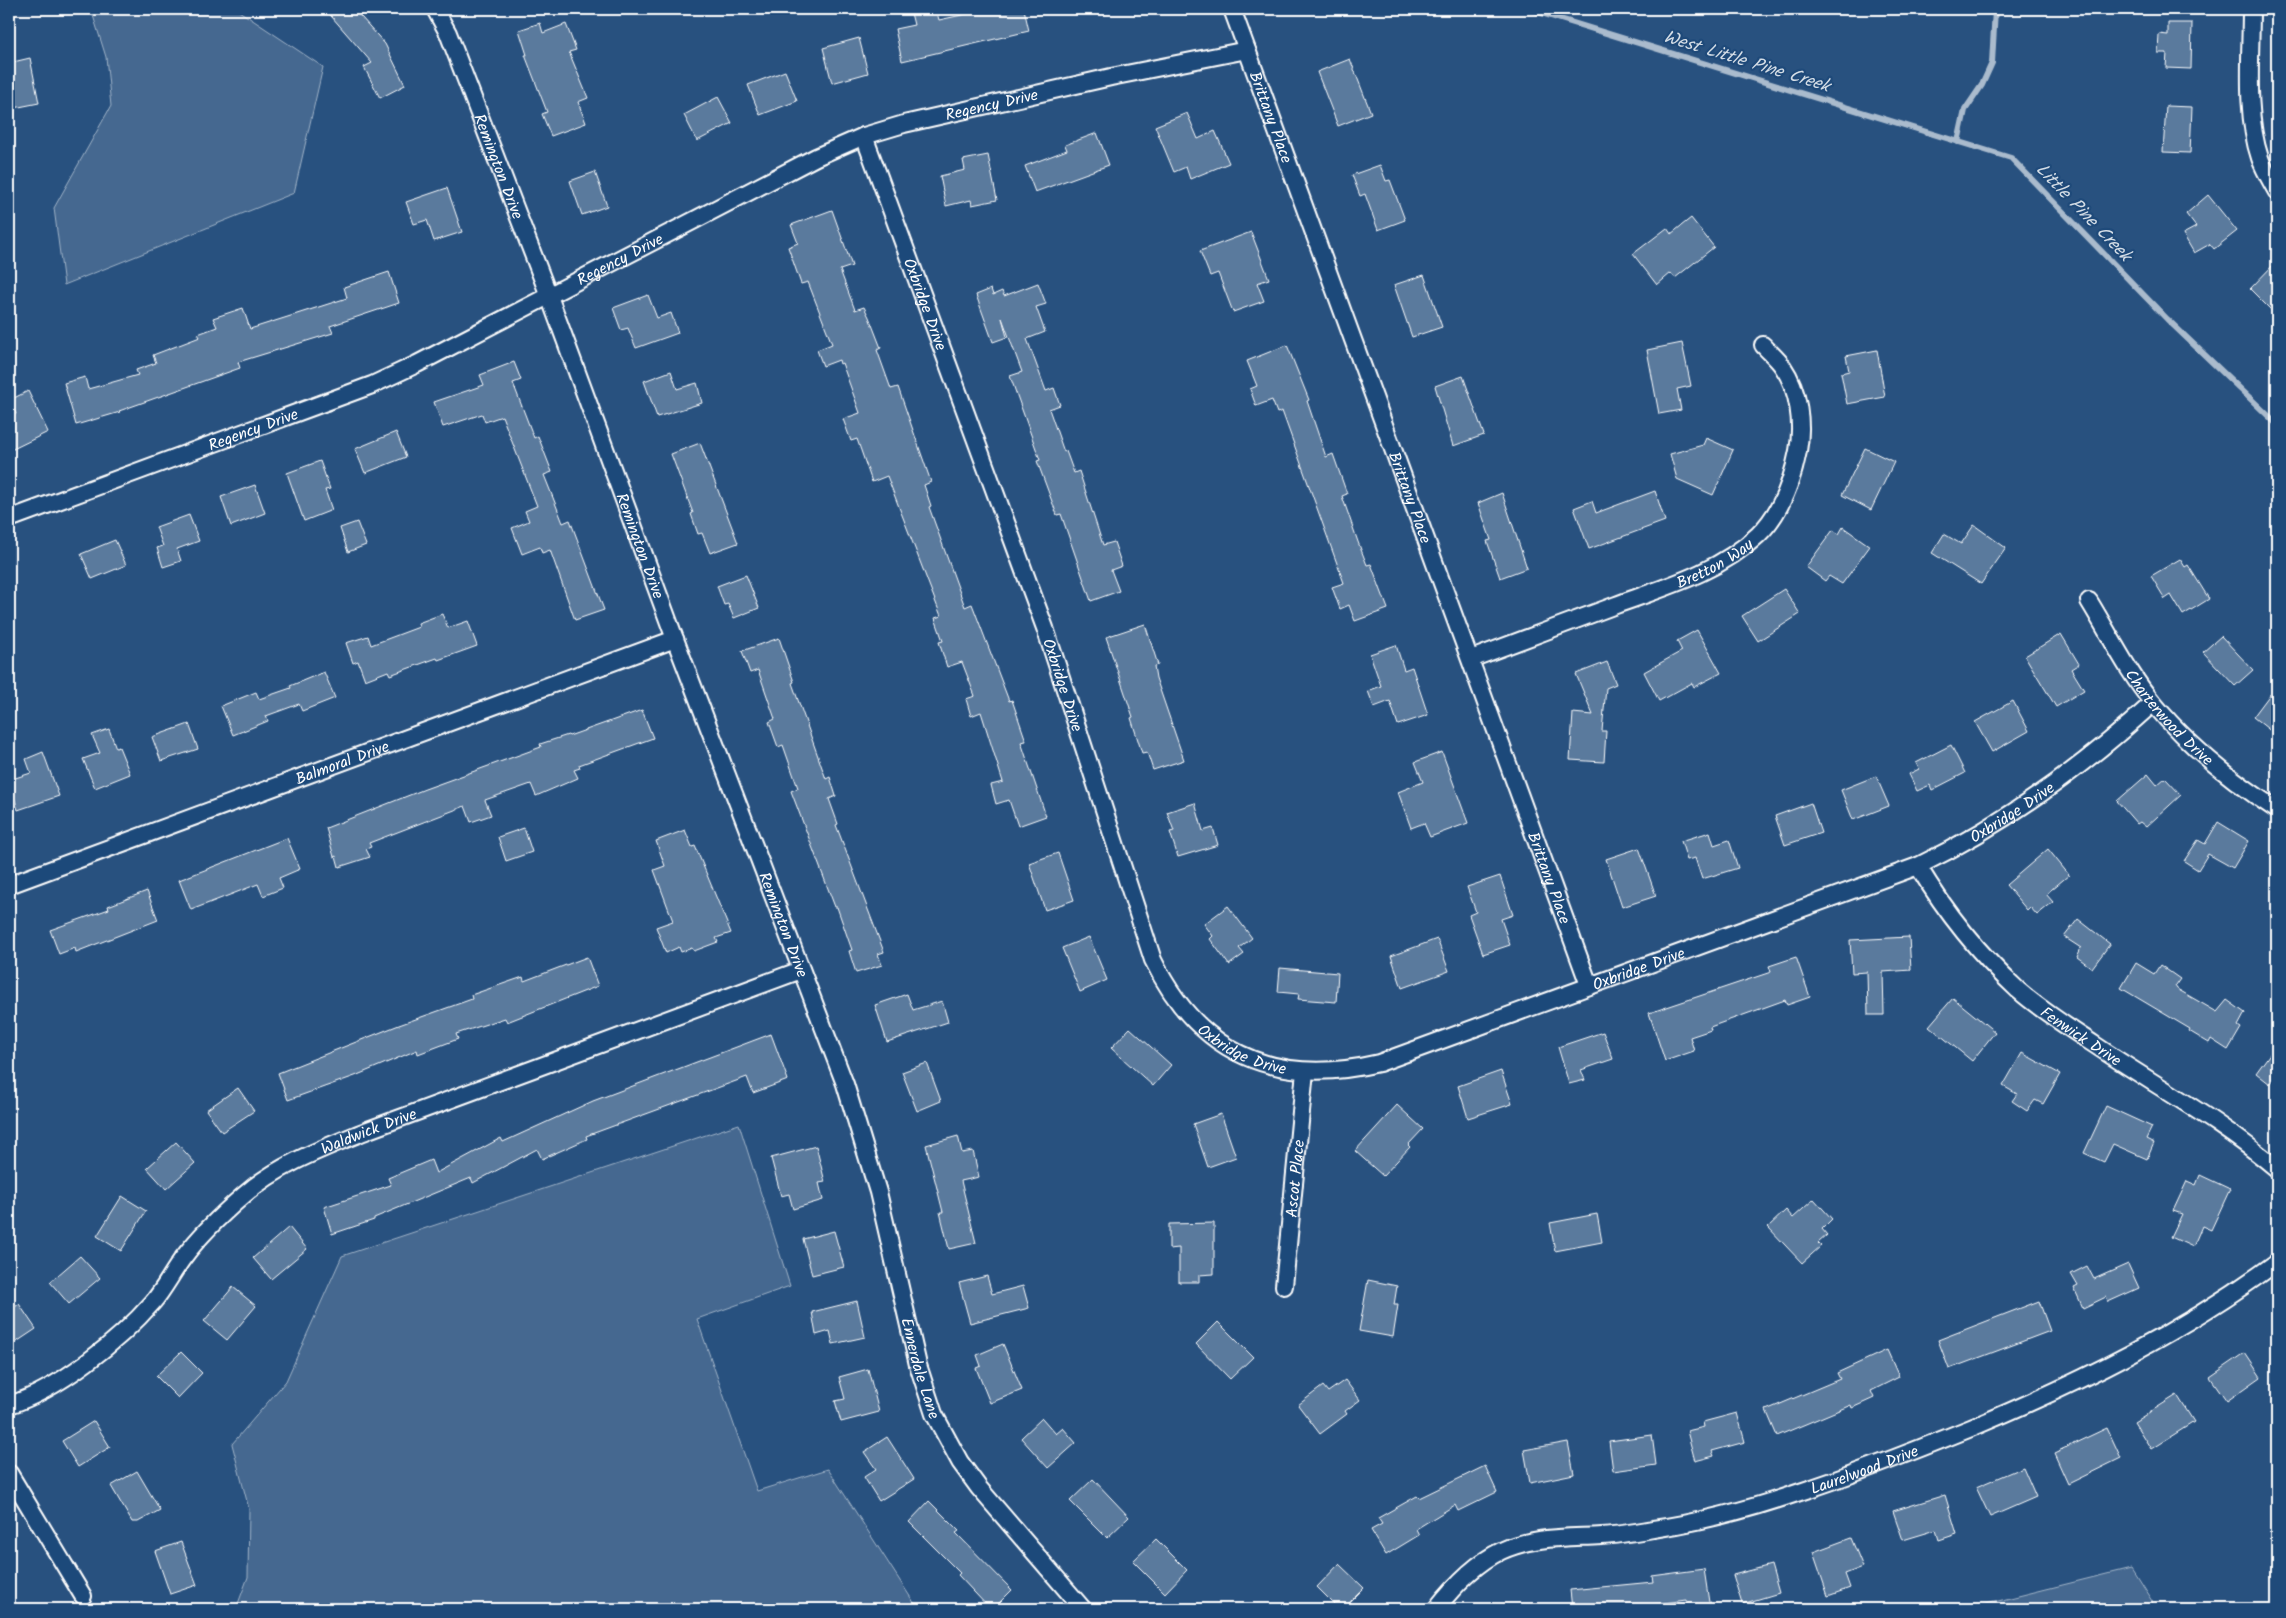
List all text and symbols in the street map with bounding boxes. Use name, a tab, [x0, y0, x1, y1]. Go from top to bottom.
water label: West Little Pine Creek	[1660, 23, 1836, 102]
street label: Brittany Place	[1242, 68, 1298, 167]
street label: Regency Drive	[943, 83, 1041, 128]
street label: Remington Drive	[466, 110, 529, 223]
water label: Little Pine Creek	[2028, 157, 2140, 271]
street label: Regency Drive	[573, 227, 668, 293]
street label: Oxbridge Drive	[896, 255, 953, 354]
street label: Regency Drive	[205, 402, 302, 458]
street label: Brittany Place	[1381, 448, 1437, 547]
street label: Remington Drive	[608, 490, 670, 603]
street label: Bretton Way	[1673, 533, 1760, 596]
street label: Oxbridge Drive	[1035, 635, 1089, 735]
street label: Charterwood Drive	[2118, 665, 2218, 772]
street label: Balmoral Drive	[292, 735, 393, 792]
street label: Oxbridge Drive	[1965, 776, 2060, 850]
street label: Brittany Place	[1520, 829, 1577, 928]
street label: Remington Drive	[751, 869, 814, 981]
street label: Oxbridge Drive	[1589, 941, 1689, 998]
street label: Fenwick Drive	[2035, 1001, 2126, 1073]
street label: Oxbridge Drive	[1191, 1018, 1288, 1082]
street label: Waldwick Drive	[317, 1102, 420, 1162]
street label: Ascot Place	[1280, 1139, 1312, 1219]
street label: Ennerdale Lane	[893, 1315, 946, 1424]
street label: Laurelwood Drive	[1807, 1439, 1922, 1502]

